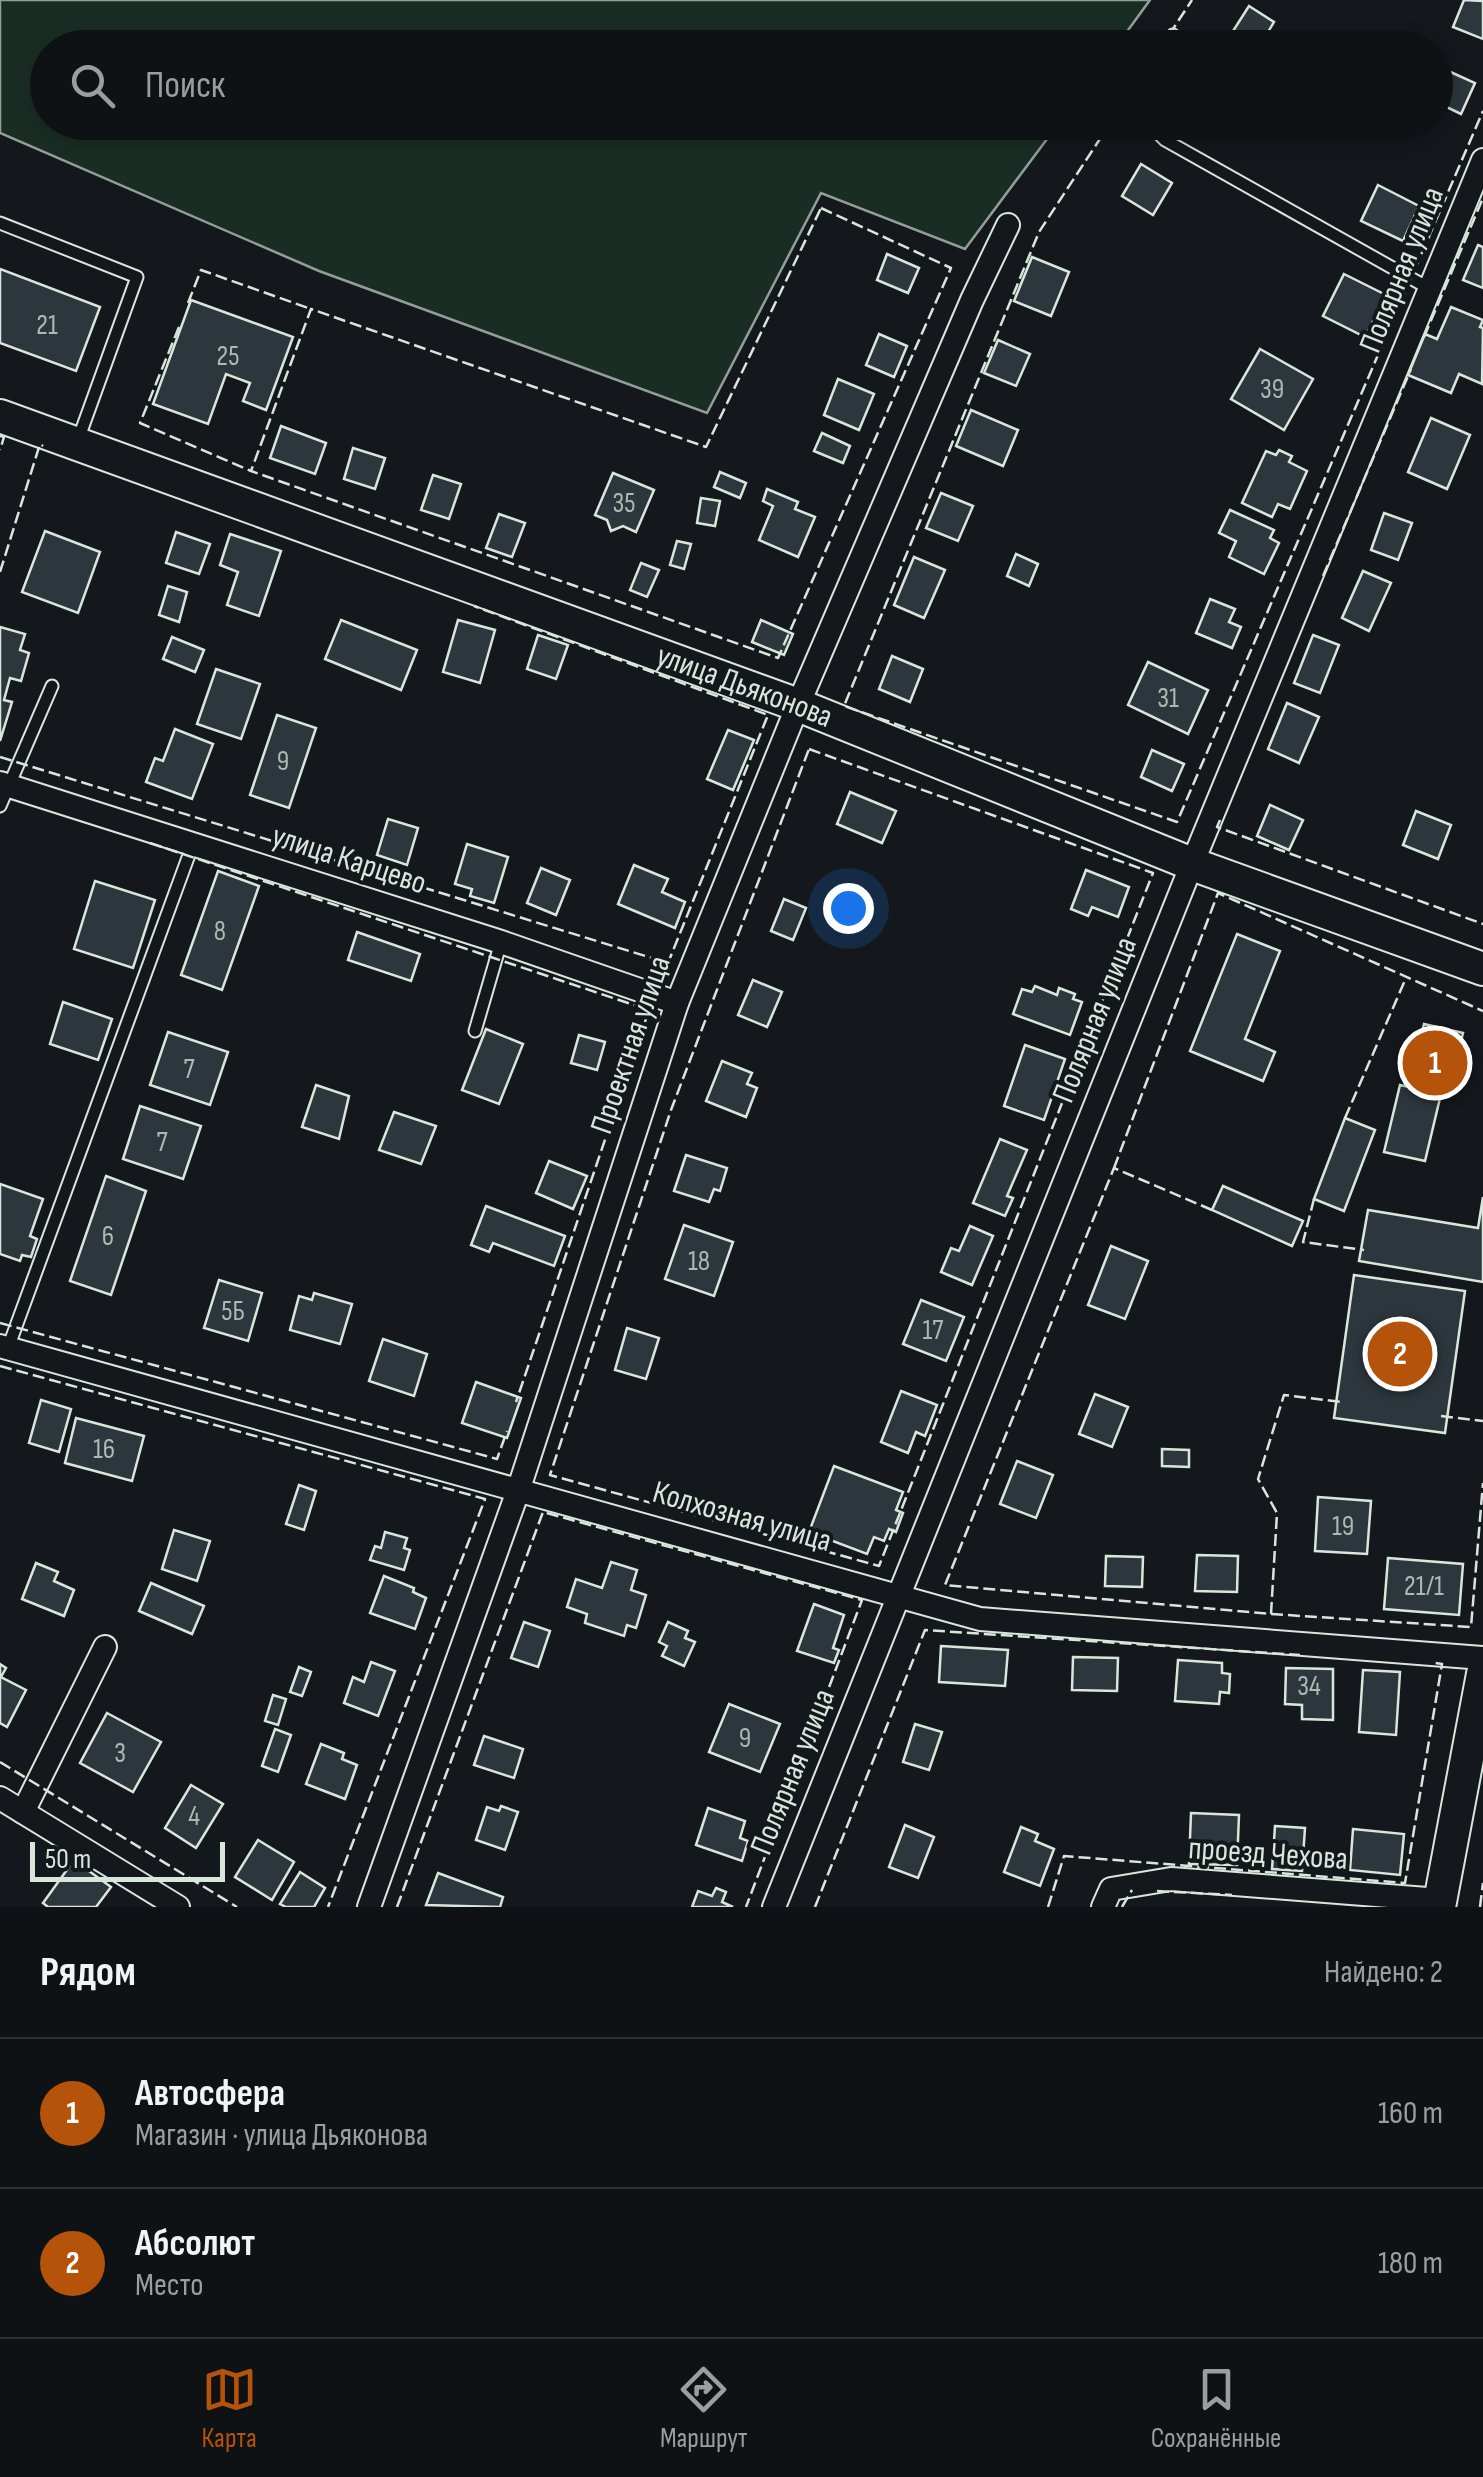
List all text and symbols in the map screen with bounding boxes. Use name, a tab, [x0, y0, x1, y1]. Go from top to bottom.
search box	[30, 30, 1453, 140]
icon: search	[65, 58, 120, 113]
text: Поиск	[145, 63, 225, 108]
street label: Полярная улица	[1351, 182, 1453, 358]
house number: 21	[36, 309, 58, 342]
house number: 25	[217, 340, 239, 373]
house number: 39	[1260, 373, 1284, 406]
house number: 35	[613, 487, 635, 520]
street label: улица Дьяконова	[651, 636, 838, 736]
house number: 31	[1157, 682, 1179, 715]
house number: 9	[277, 745, 289, 778]
street label: улица Карцево	[267, 817, 431, 903]
your location	[823, 883, 874, 934]
house number: 8	[214, 915, 226, 948]
street label: Полярная улица	[1044, 932, 1146, 1108]
street label: Проектная улица	[582, 951, 680, 1139]
pin: 1	[1402, 1026, 1468, 1100]
house number: 7	[183, 1053, 195, 1086]
house number: 7	[156, 1126, 168, 1159]
house number: 6	[102, 1220, 114, 1253]
house number: 18	[688, 1245, 710, 1278]
house number: 5Б	[221, 1295, 245, 1328]
house number: 17	[923, 1314, 943, 1347]
pin: 2	[1368, 1316, 1432, 1392]
house number: 16	[93, 1433, 115, 1466]
street label: Колхозная улица	[648, 1473, 836, 1561]
house number: 19	[1332, 1510, 1354, 1543]
house number: 21/1	[1404, 1570, 1444, 1603]
house number: 34	[1297, 1670, 1321, 1703]
street label: Полярная улица	[742, 1684, 844, 1860]
house number: 9	[739, 1722, 751, 1755]
house number: 3	[114, 1737, 126, 1770]
house number: 4	[188, 1800, 200, 1833]
street label: проезд Чехова	[1187, 1829, 1349, 1879]
scale bar	[30, 1837, 225, 1882]
text: 50 m	[45, 1843, 91, 1876]
text: Рядом	[40, 1947, 136, 1998]
text: Найдено: 2	[1324, 1953, 1443, 1992]
text: Автосфера	[135, 2071, 285, 2116]
text: 1	[66, 2094, 79, 2133]
text: 160 m	[1378, 2094, 1443, 2133]
text: Магазин · улица Дьяконова	[135, 2116, 428, 2155]
text: Абсолют	[135, 2221, 255, 2266]
text: 2	[65, 2244, 80, 2283]
text: 180 m	[1378, 2244, 1443, 2283]
text: Место	[135, 2266, 204, 2305]
tab: Карта	[202, 2362, 257, 2455]
tab: Маршрут	[660, 2362, 748, 2455]
tab: Сохранённые	[1151, 2362, 1281, 2455]

